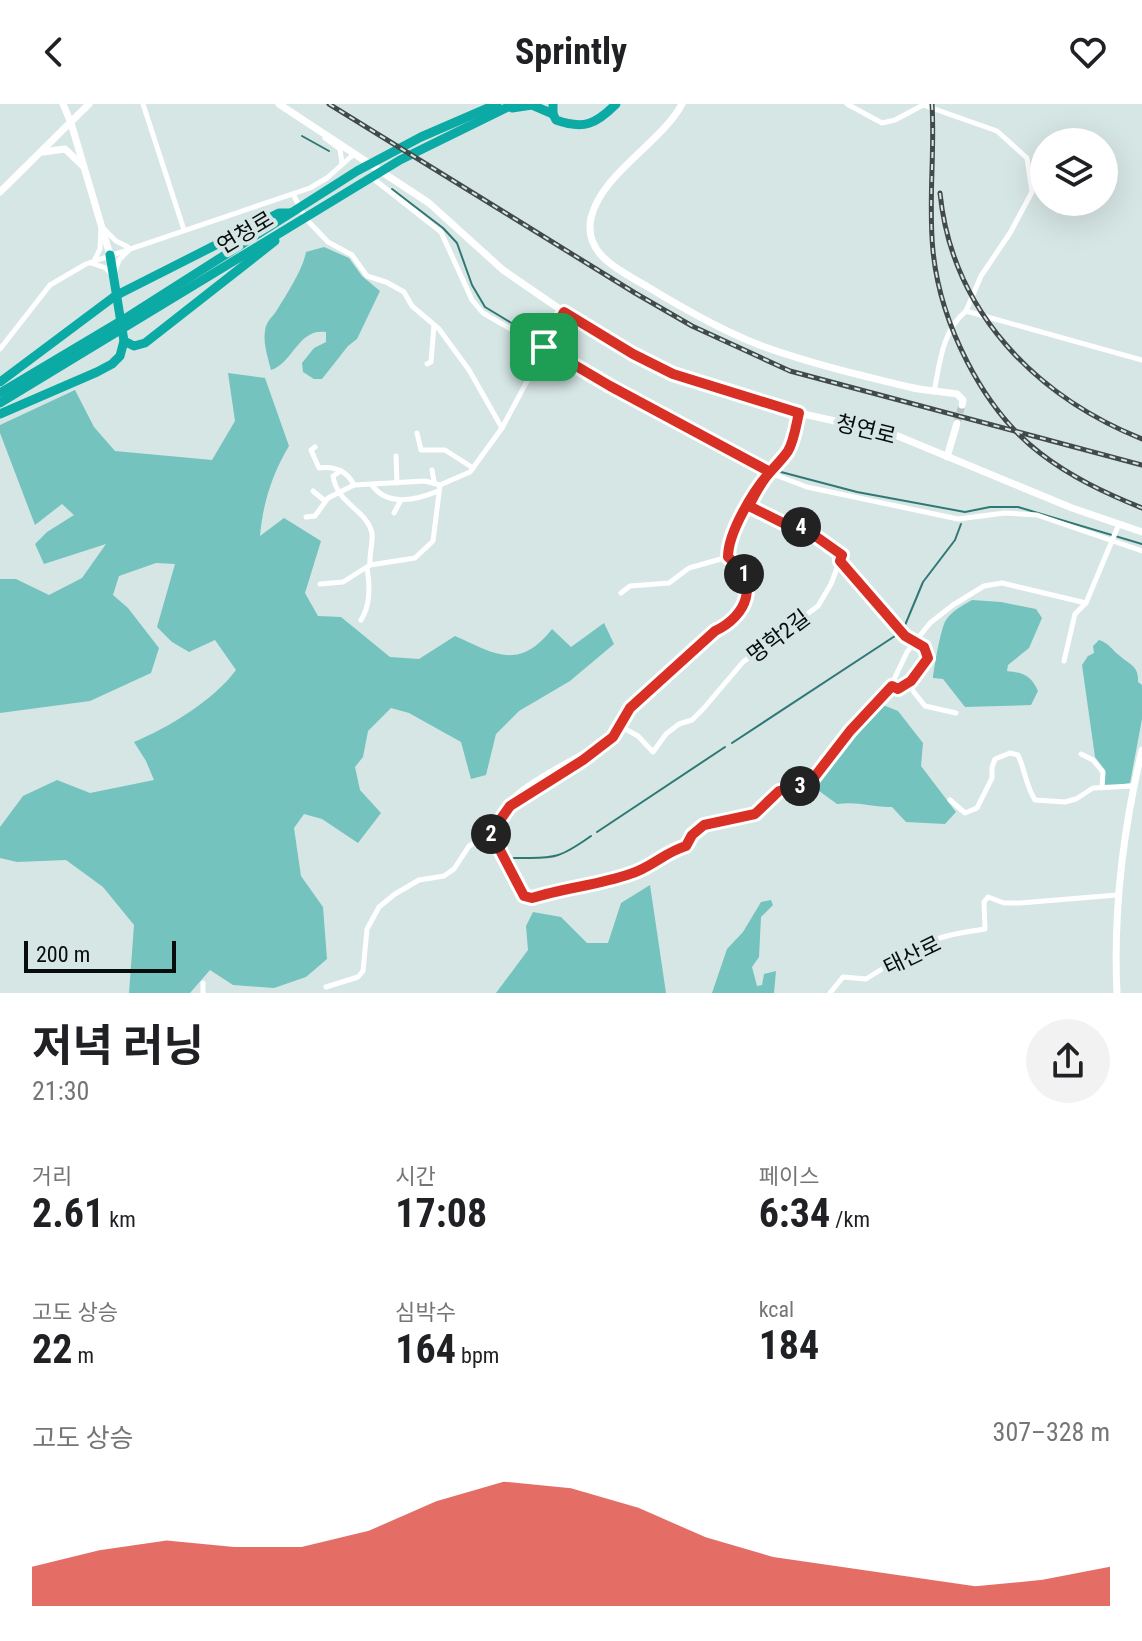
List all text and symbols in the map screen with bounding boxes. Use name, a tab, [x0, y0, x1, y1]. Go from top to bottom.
icon: back	[32, 30, 76, 74]
icon: heart	[1066, 30, 1110, 74]
text: Sprintly	[515, 31, 627, 73]
map controls	[1030, 128, 1118, 216]
button: layers	[1030, 128, 1118, 216]
street label: 연청로	[213, 206, 278, 259]
pin	[510, 313, 578, 381]
icon: arrive	[522, 325, 566, 369]
street label: 청연로	[833, 410, 898, 449]
pin: 4	[781, 507, 821, 547]
text: 4	[795, 514, 807, 539]
pin: 1	[724, 554, 764, 594]
text: 1	[738, 561, 750, 586]
street label: 명학2길	[742, 605, 814, 668]
pin: 3	[780, 766, 820, 806]
text: 3	[794, 773, 806, 798]
pin: 2	[471, 814, 511, 854]
text: 2	[485, 821, 497, 846]
street label: 태산로	[879, 931, 945, 980]
scale bar	[24, 937, 176, 973]
text: 200 m	[36, 942, 90, 967]
button: share	[1026, 1019, 1110, 1103]
text: 저녁 러닝	[32, 1020, 204, 1072]
text: 21:30	[32, 1076, 89, 1106]
text: 거리	[32, 1164, 72, 1189]
text: 시간	[395, 1164, 436, 1189]
text: 페이스	[759, 1164, 819, 1189]
text: 2.61	[32, 1190, 104, 1237]
text: 17:08	[395, 1190, 487, 1237]
text: 6:34	[759, 1190, 830, 1237]
text: km	[104, 1207, 136, 1232]
text: /km	[830, 1207, 870, 1232]
text: kcal	[759, 1297, 794, 1322]
text: 고도 상승	[32, 1300, 118, 1325]
text: 심박수	[395, 1300, 456, 1325]
text: 184	[759, 1322, 819, 1369]
text: 22	[32, 1326, 72, 1373]
text: 164	[395, 1326, 456, 1373]
text: m	[72, 1343, 94, 1368]
text: bpm	[456, 1343, 499, 1368]
text: 307–328 m	[993, 1417, 1110, 1447]
text: 고도 상승	[32, 1423, 134, 1453]

